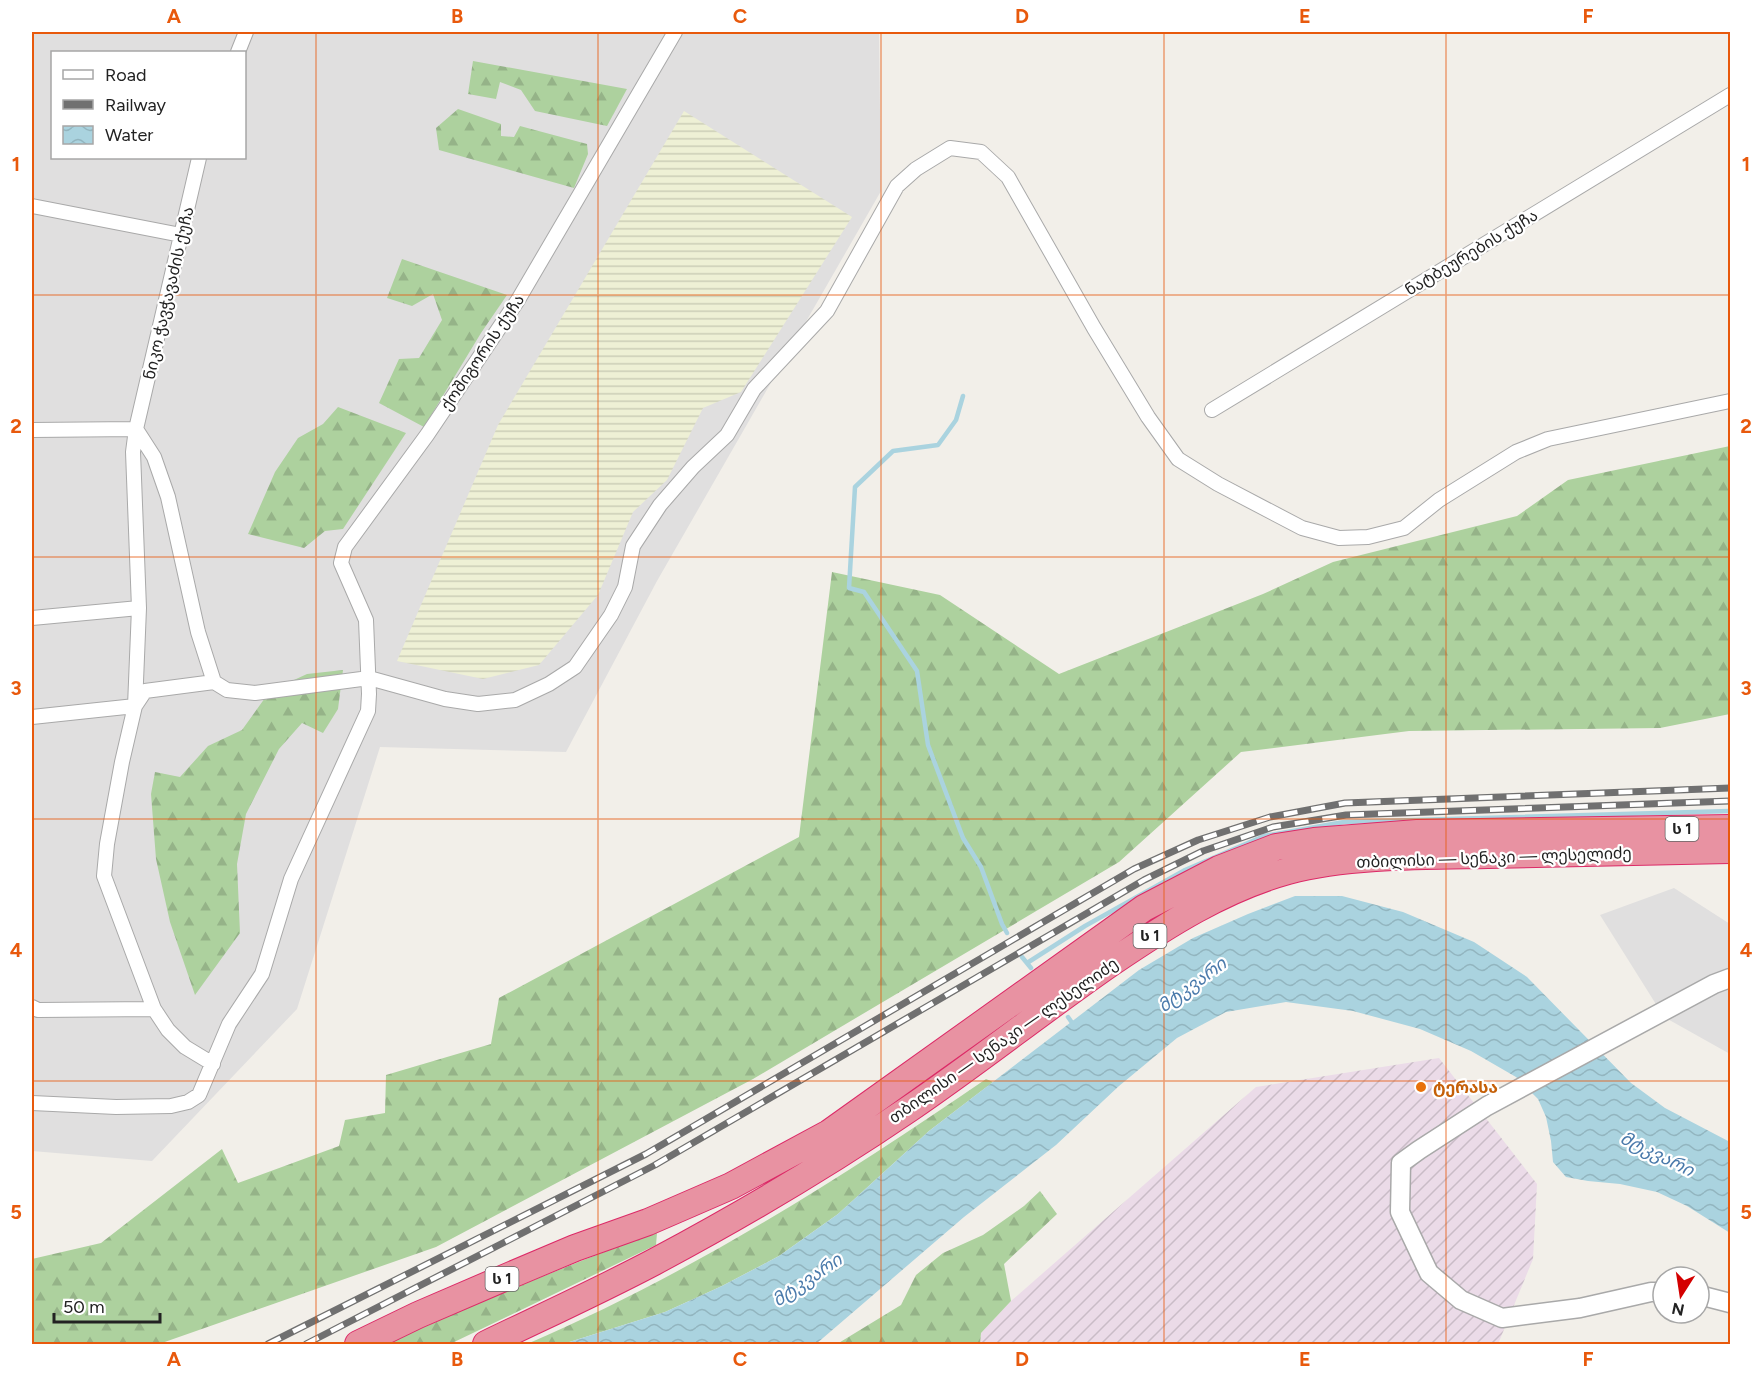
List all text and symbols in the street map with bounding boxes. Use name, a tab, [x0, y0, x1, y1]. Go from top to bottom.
text: A	[167, 4, 182, 28]
text: B	[451, 4, 463, 28]
text: C	[733, 4, 747, 28]
text: D	[1015, 4, 1029, 28]
text: E	[1299, 4, 1311, 28]
text: F	[1582, 4, 1594, 28]
legend	[51, 51, 246, 159]
text: Road	[105, 64, 146, 86]
text: Railway	[105, 94, 167, 116]
text: Water	[105, 124, 153, 146]
text: 1	[12, 152, 20, 176]
text: 1	[1742, 152, 1750, 176]
street label: ნიკო ჭავჭავაძის ქუჩა	[139, 205, 198, 381]
street label: ნატბეურების ქუჩა	[1402, 205, 1541, 300]
street label: ქოშიგორის ქუჩა	[436, 291, 528, 414]
text: 2	[10, 414, 22, 438]
text: 2	[1740, 414, 1752, 438]
text: 3	[10, 676, 22, 700]
text: 3	[1740, 676, 1752, 700]
road number: ს 1	[1666, 817, 1698, 841]
street label: თბილისი — სენაკი — ლესელიძე	[1356, 843, 1632, 873]
road number: ს 1	[1134, 924, 1166, 948]
text: 4	[10, 938, 23, 962]
text: 4	[1740, 938, 1753, 962]
water label: მტკვარი	[1153, 952, 1231, 1017]
street label: თბილისი — სენაკი — ლესელიძე	[885, 954, 1122, 1128]
place label: ტერასა	[1433, 1078, 1498, 1097]
marker: ტერასა	[1414, 1080, 1428, 1094]
water label: მტკვარი	[1616, 1127, 1698, 1182]
text: 5	[10, 1200, 22, 1224]
text: 5	[1740, 1200, 1752, 1224]
water label: მტკვარი	[768, 1248, 847, 1311]
north arrow	[1651, 1265, 1711, 1325]
road number: ს 1	[486, 1267, 518, 1291]
scale bar	[54, 1286, 160, 1324]
text: 50 m	[63, 1296, 105, 1318]
text: N	[1670, 1299, 1686, 1320]
text: A	[167, 1347, 182, 1371]
text: B	[451, 1347, 463, 1371]
text: C	[733, 1347, 747, 1371]
text: D	[1015, 1347, 1029, 1371]
text: E	[1299, 1347, 1311, 1371]
text: F	[1582, 1347, 1594, 1371]

